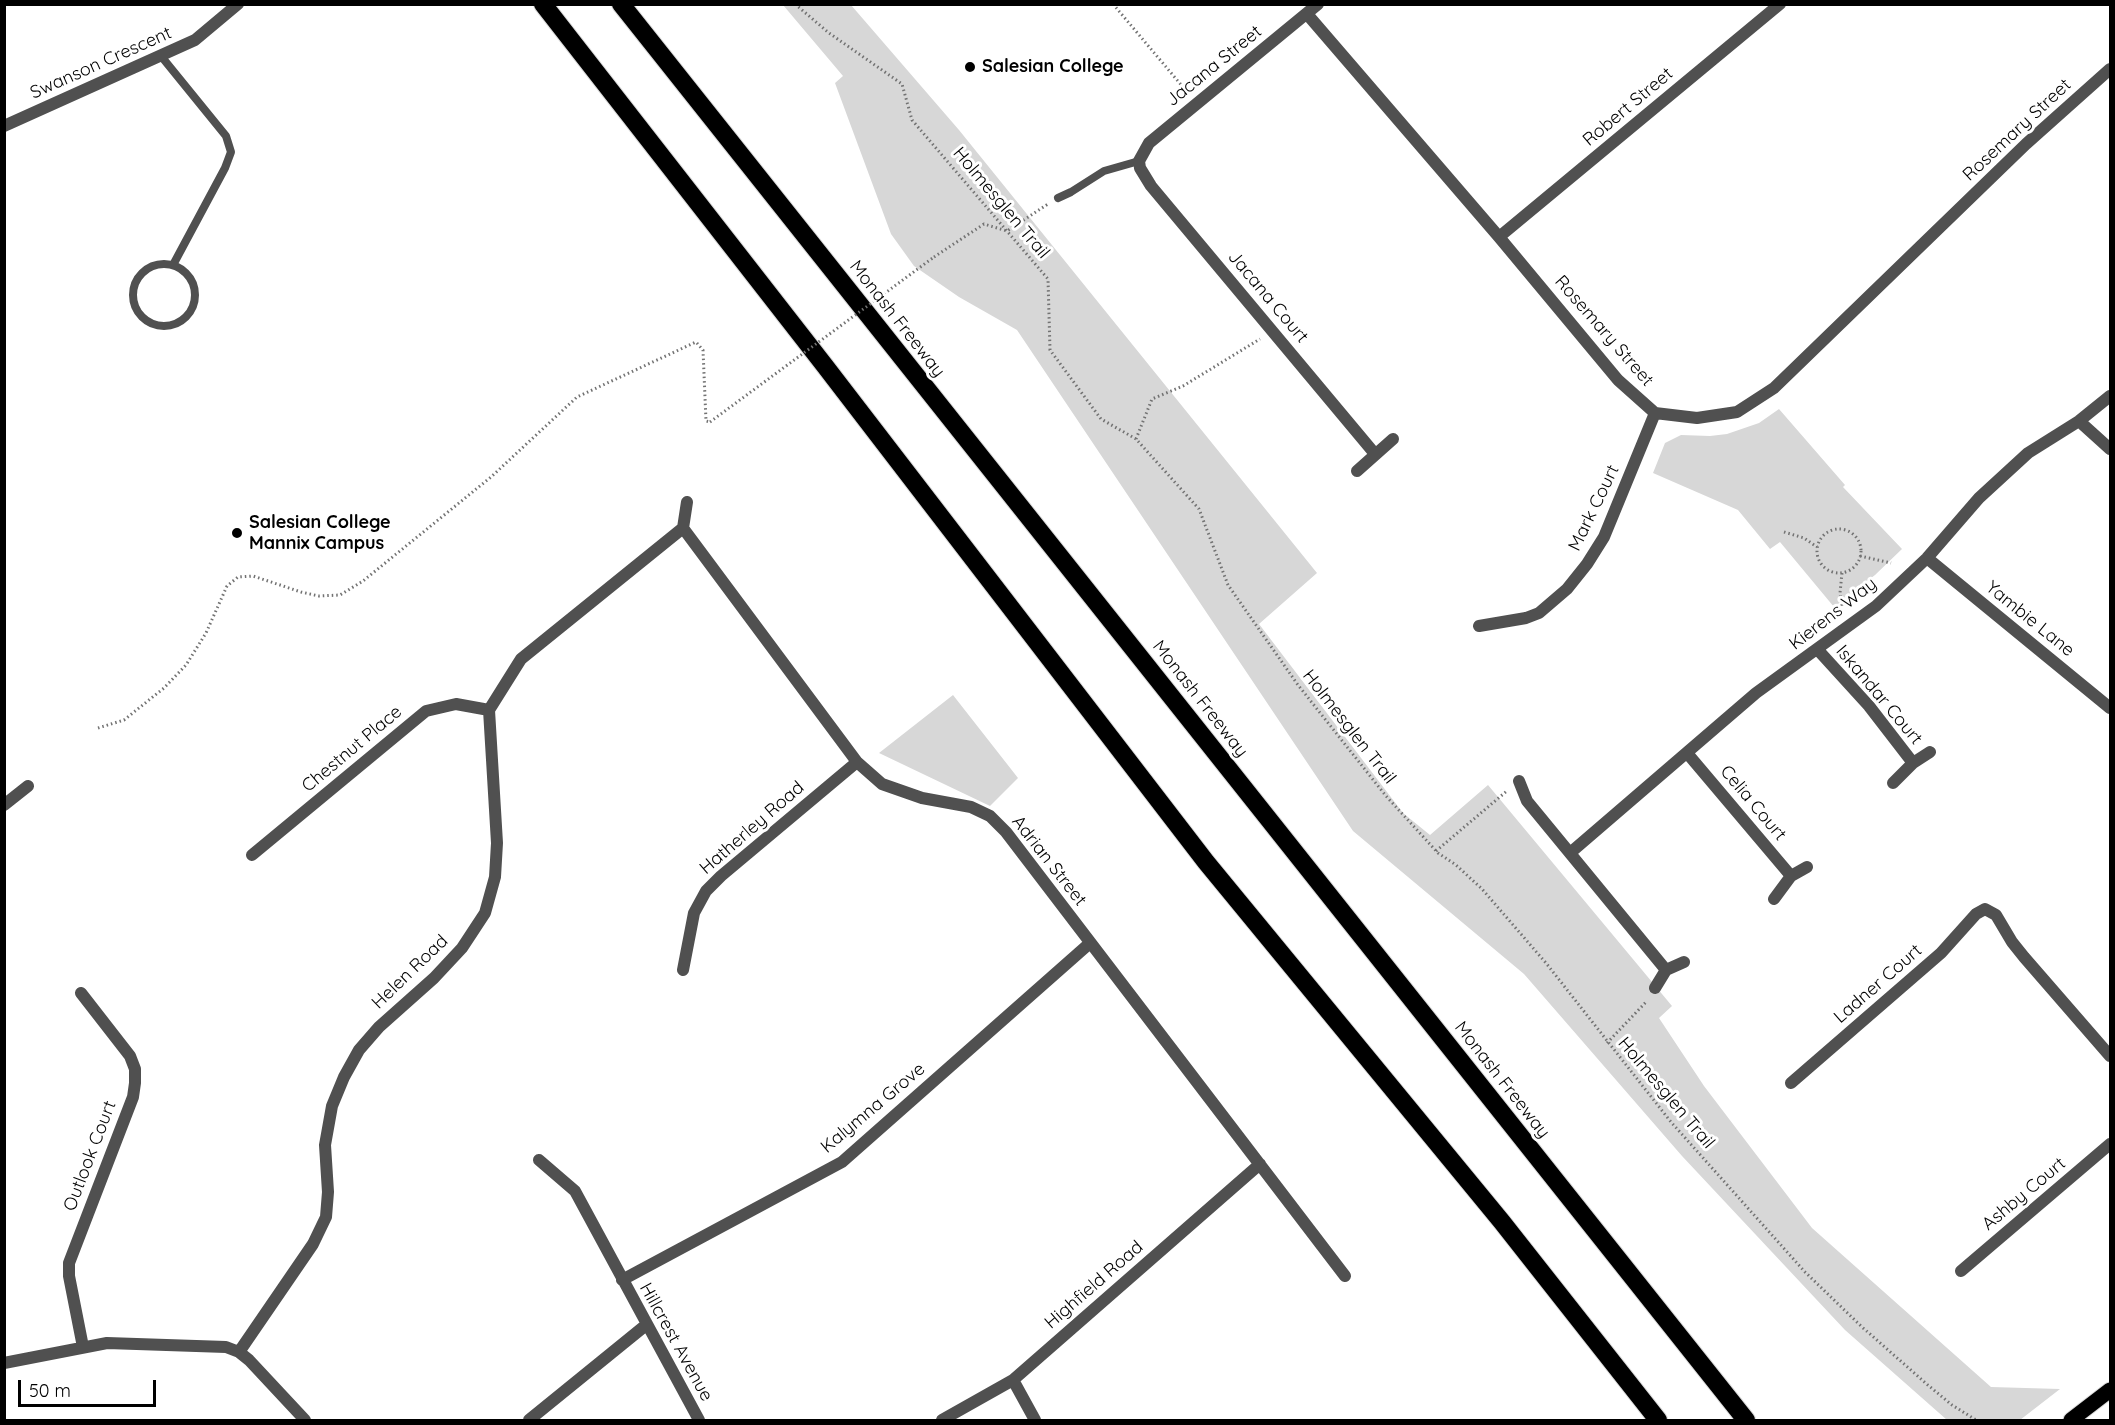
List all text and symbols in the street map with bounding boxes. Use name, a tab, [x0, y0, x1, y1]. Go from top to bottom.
street label: Jacana Street	[1162, 21, 1266, 111]
street label: Swanson Crescent	[27, 22, 175, 104]
place label: Salesian College	[982, 56, 1124, 78]
marker: Salesian College	[963, 60, 977, 74]
street label: Robert Street	[1579, 63, 1677, 151]
street label: Rosemary Street	[1958, 74, 2076, 186]
street label: Holmesglen Trail	[948, 143, 1054, 263]
street label: Jacana Court	[1223, 247, 1313, 347]
street label: Monash Freeway	[845, 256, 949, 382]
street label: Rosemary Street	[1550, 271, 1658, 391]
street label: Mark Court	[1564, 461, 1624, 555]
place label: Salesian College Mannix Campus	[249, 512, 391, 554]
marker: Salesian College Mannix Campus	[230, 526, 244, 540]
street label: Kierens Way	[1785, 573, 1881, 655]
street label: Yambie Lane	[1981, 577, 2079, 661]
street label: Monash Freeway	[1148, 636, 1252, 762]
street label: Iskandar Court	[1831, 641, 1927, 749]
street label: Holmesglen Trail	[1298, 666, 1400, 788]
street label: Chestnut Place	[298, 701, 406, 797]
street label: Celia Court	[1715, 761, 1791, 845]
street label: Hatherley Road	[695, 777, 809, 879]
street label: Adrian Street	[1007, 812, 1091, 910]
street label: Helen Road	[368, 930, 452, 1014]
street label: Ladner Court	[1830, 940, 1926, 1028]
street label: Monash Freeway	[1450, 1017, 1554, 1143]
street label: Holmesglen Trail	[1613, 1033, 1719, 1153]
street label: Kalymna Grove	[817, 1058, 929, 1158]
street label: Outlook Court	[59, 1098, 121, 1214]
street label: Ashby Court	[1978, 1153, 2070, 1235]
street label: Highfield Road	[1040, 1236, 1148, 1334]
street label: Hillcrest Avenue	[635, 1279, 717, 1405]
scale bar	[21, 1368, 159, 1406]
text: 50 m	[29, 1379, 71, 1402]

